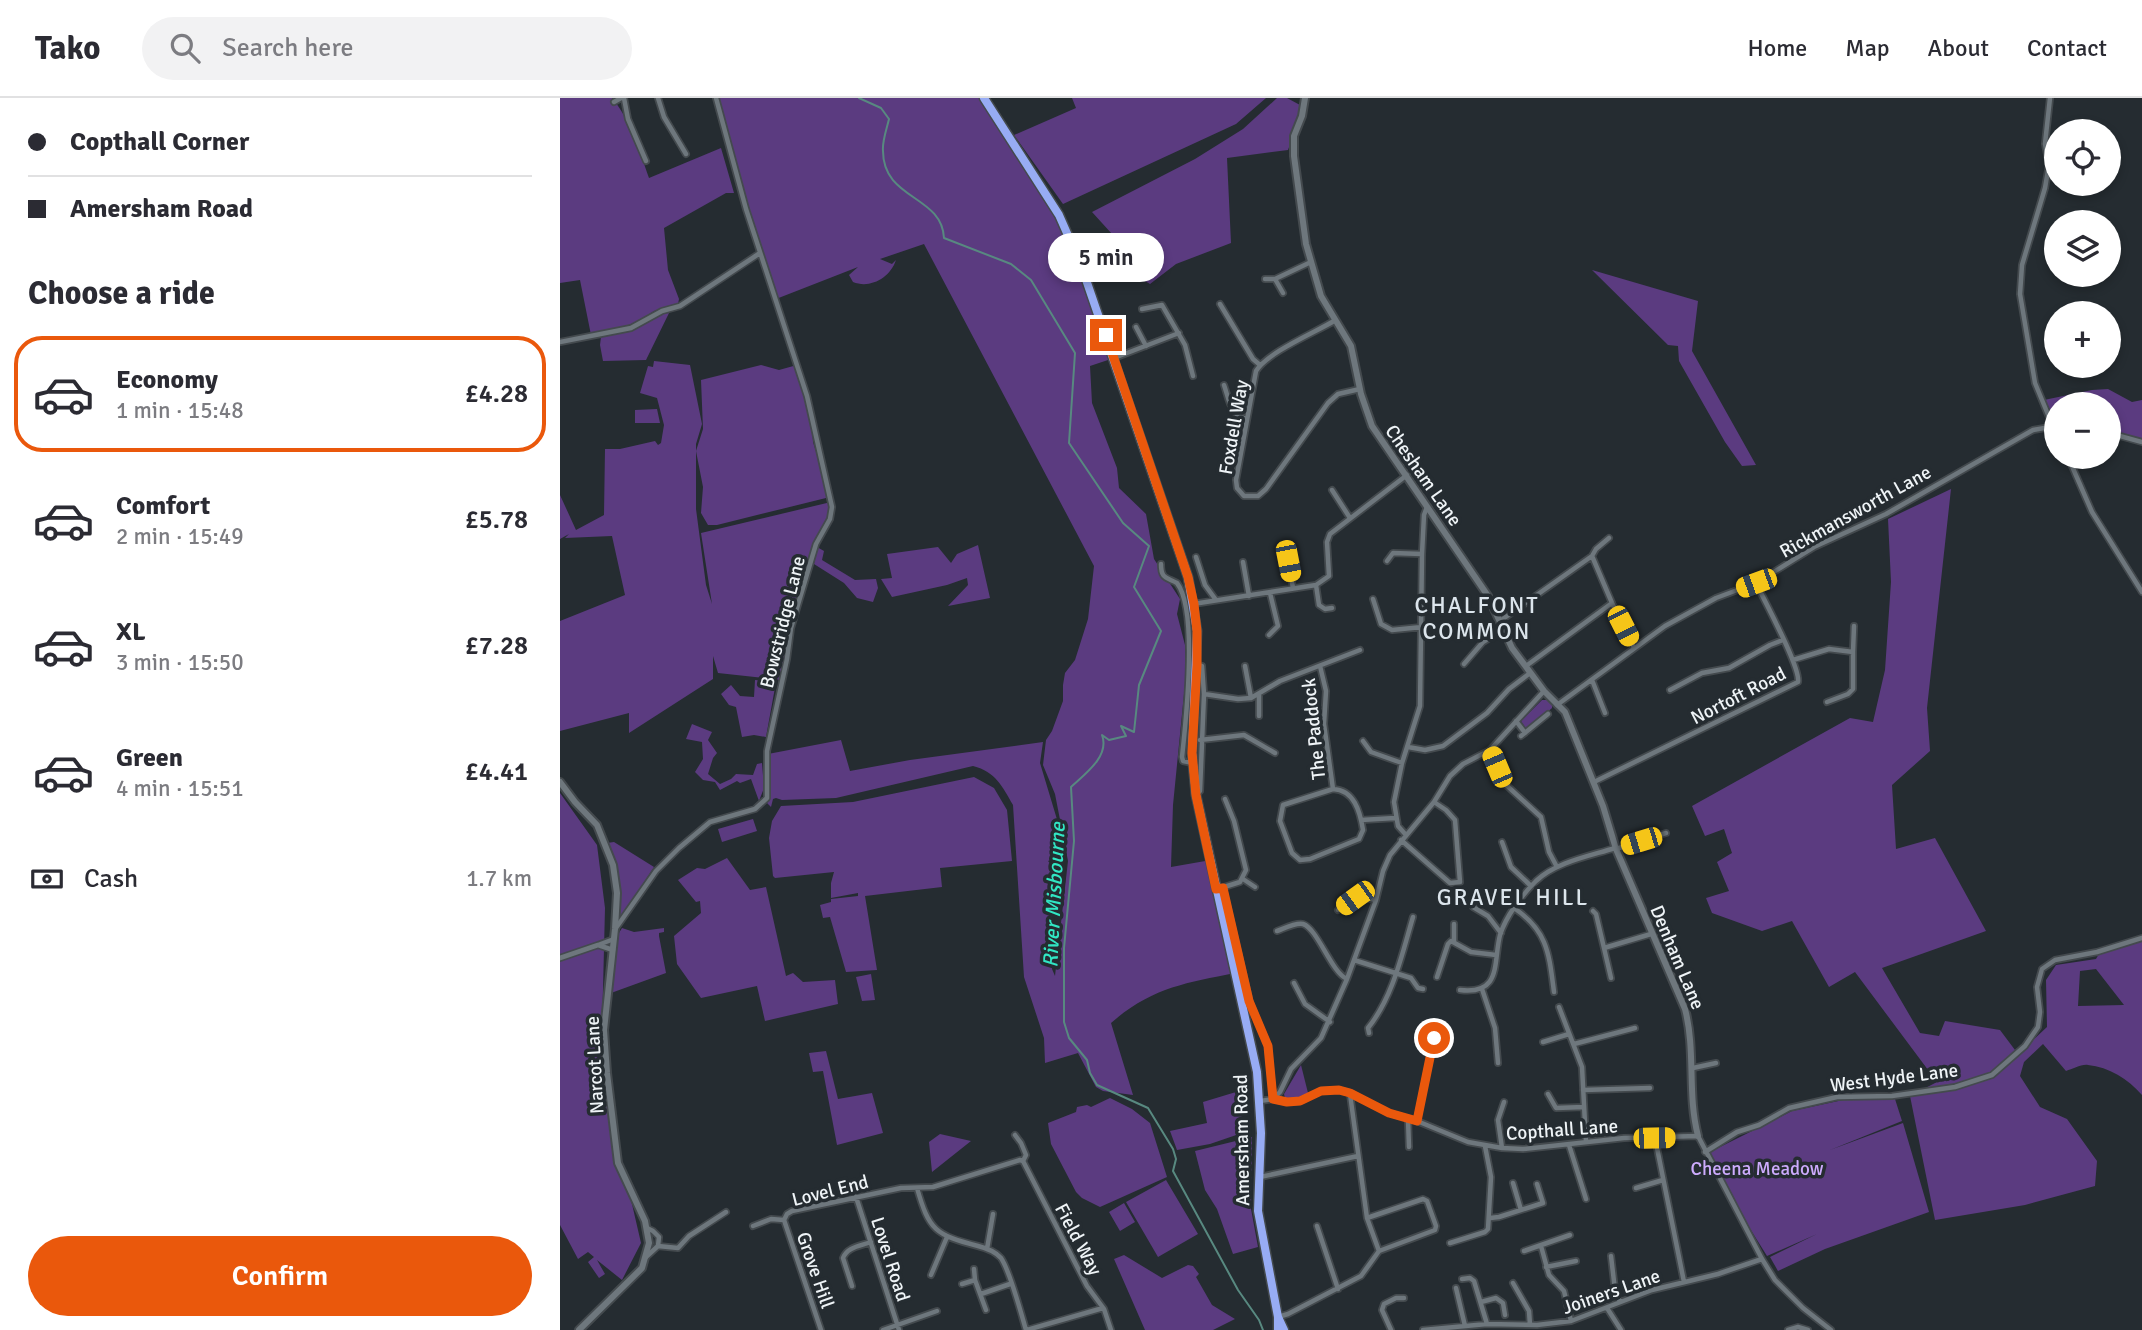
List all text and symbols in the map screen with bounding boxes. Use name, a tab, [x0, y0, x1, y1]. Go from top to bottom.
search box	[142, 17, 632, 80]
text: Tako	[35, 28, 100, 69]
icon: search	[166, 29, 204, 67]
text: Search here	[222, 32, 353, 64]
text: Home	[1747, 33, 1807, 63]
text: Map	[1845, 33, 1890, 63]
text: About	[1928, 33, 1989, 63]
text: Contact	[2027, 33, 2107, 63]
map controls	[2044, 119, 2121, 469]
button: locate	[2044, 119, 2121, 196]
text: Copthall Corner	[70, 126, 249, 158]
text: Amersham Road	[70, 193, 253, 225]
button: layers	[2044, 210, 2121, 287]
callout: 5 min	[1048, 233, 1164, 282]
text: 5 min	[1078, 243, 1134, 272]
text: Choose a ride	[28, 274, 215, 313]
button: +	[2044, 301, 2121, 378]
route end	[1090, 319, 1122, 351]
icon: car	[32, 363, 95, 426]
text: Economy	[116, 364, 218, 396]
text: £4.28	[465, 378, 528, 410]
street label: Foxdell Way	[1214, 378, 1254, 476]
button: −	[2044, 392, 2121, 469]
text: 1 min · 15:48	[116, 396, 244, 425]
street label: Chesham Lane	[1379, 420, 1467, 531]
street label: Rickmansworth Lane	[1775, 460, 1935, 563]
icon: car	[32, 489, 95, 552]
text: Comfort	[116, 490, 210, 522]
text: £5.78	[465, 504, 528, 536]
text: 2 min · 15:49	[116, 522, 244, 551]
car	[1274, 538, 1303, 584]
street label: Bowstridge Lane	[755, 554, 811, 691]
car	[1733, 566, 1780, 600]
district label: CHALFONT COMMON	[1414, 591, 1540, 646]
car	[1605, 603, 1642, 649]
icon: car	[32, 615, 95, 678]
text: XL	[116, 616, 146, 648]
text: £7.28	[465, 630, 528, 662]
text: 3 min · 15:50	[116, 648, 244, 677]
street label: Nortoft Road	[1687, 662, 1790, 730]
street label: The Paddock	[1297, 677, 1331, 781]
icon: car	[32, 741, 95, 804]
text: Green	[116, 742, 183, 774]
car	[1480, 744, 1515, 790]
text: £4.41	[465, 756, 528, 788]
text: 4 min · 15:51	[116, 774, 244, 803]
water label: River Misbourne	[1037, 820, 1071, 968]
car	[1618, 825, 1665, 857]
icon: cash	[28, 860, 66, 898]
text: Cash	[84, 863, 138, 895]
text: 1.7 km	[466, 864, 532, 893]
car	[1332, 877, 1379, 919]
district label: GRAVEL HILL	[1437, 883, 1589, 912]
street label: Denham Lane	[1644, 902, 1710, 1013]
street label: Narcot Lane	[580, 1015, 610, 1114]
route start	[1418, 1022, 1450, 1054]
street label: West Hyde Lane	[1829, 1058, 1959, 1098]
street label: Amersham Road	[1229, 1074, 1255, 1206]
street label: Copthall Lane	[1505, 1114, 1619, 1146]
car	[1633, 1127, 1676, 1149]
park label: Cheena Meadow	[1691, 1157, 1824, 1181]
street label: Lovel End	[790, 1170, 871, 1212]
street label: Field Way	[1049, 1199, 1107, 1280]
street label: Lovel Road	[865, 1214, 915, 1305]
street label: Grove Hill	[791, 1229, 839, 1312]
button: Confirm	[28, 1236, 532, 1316]
street label: Joiners Lane	[1559, 1264, 1664, 1320]

